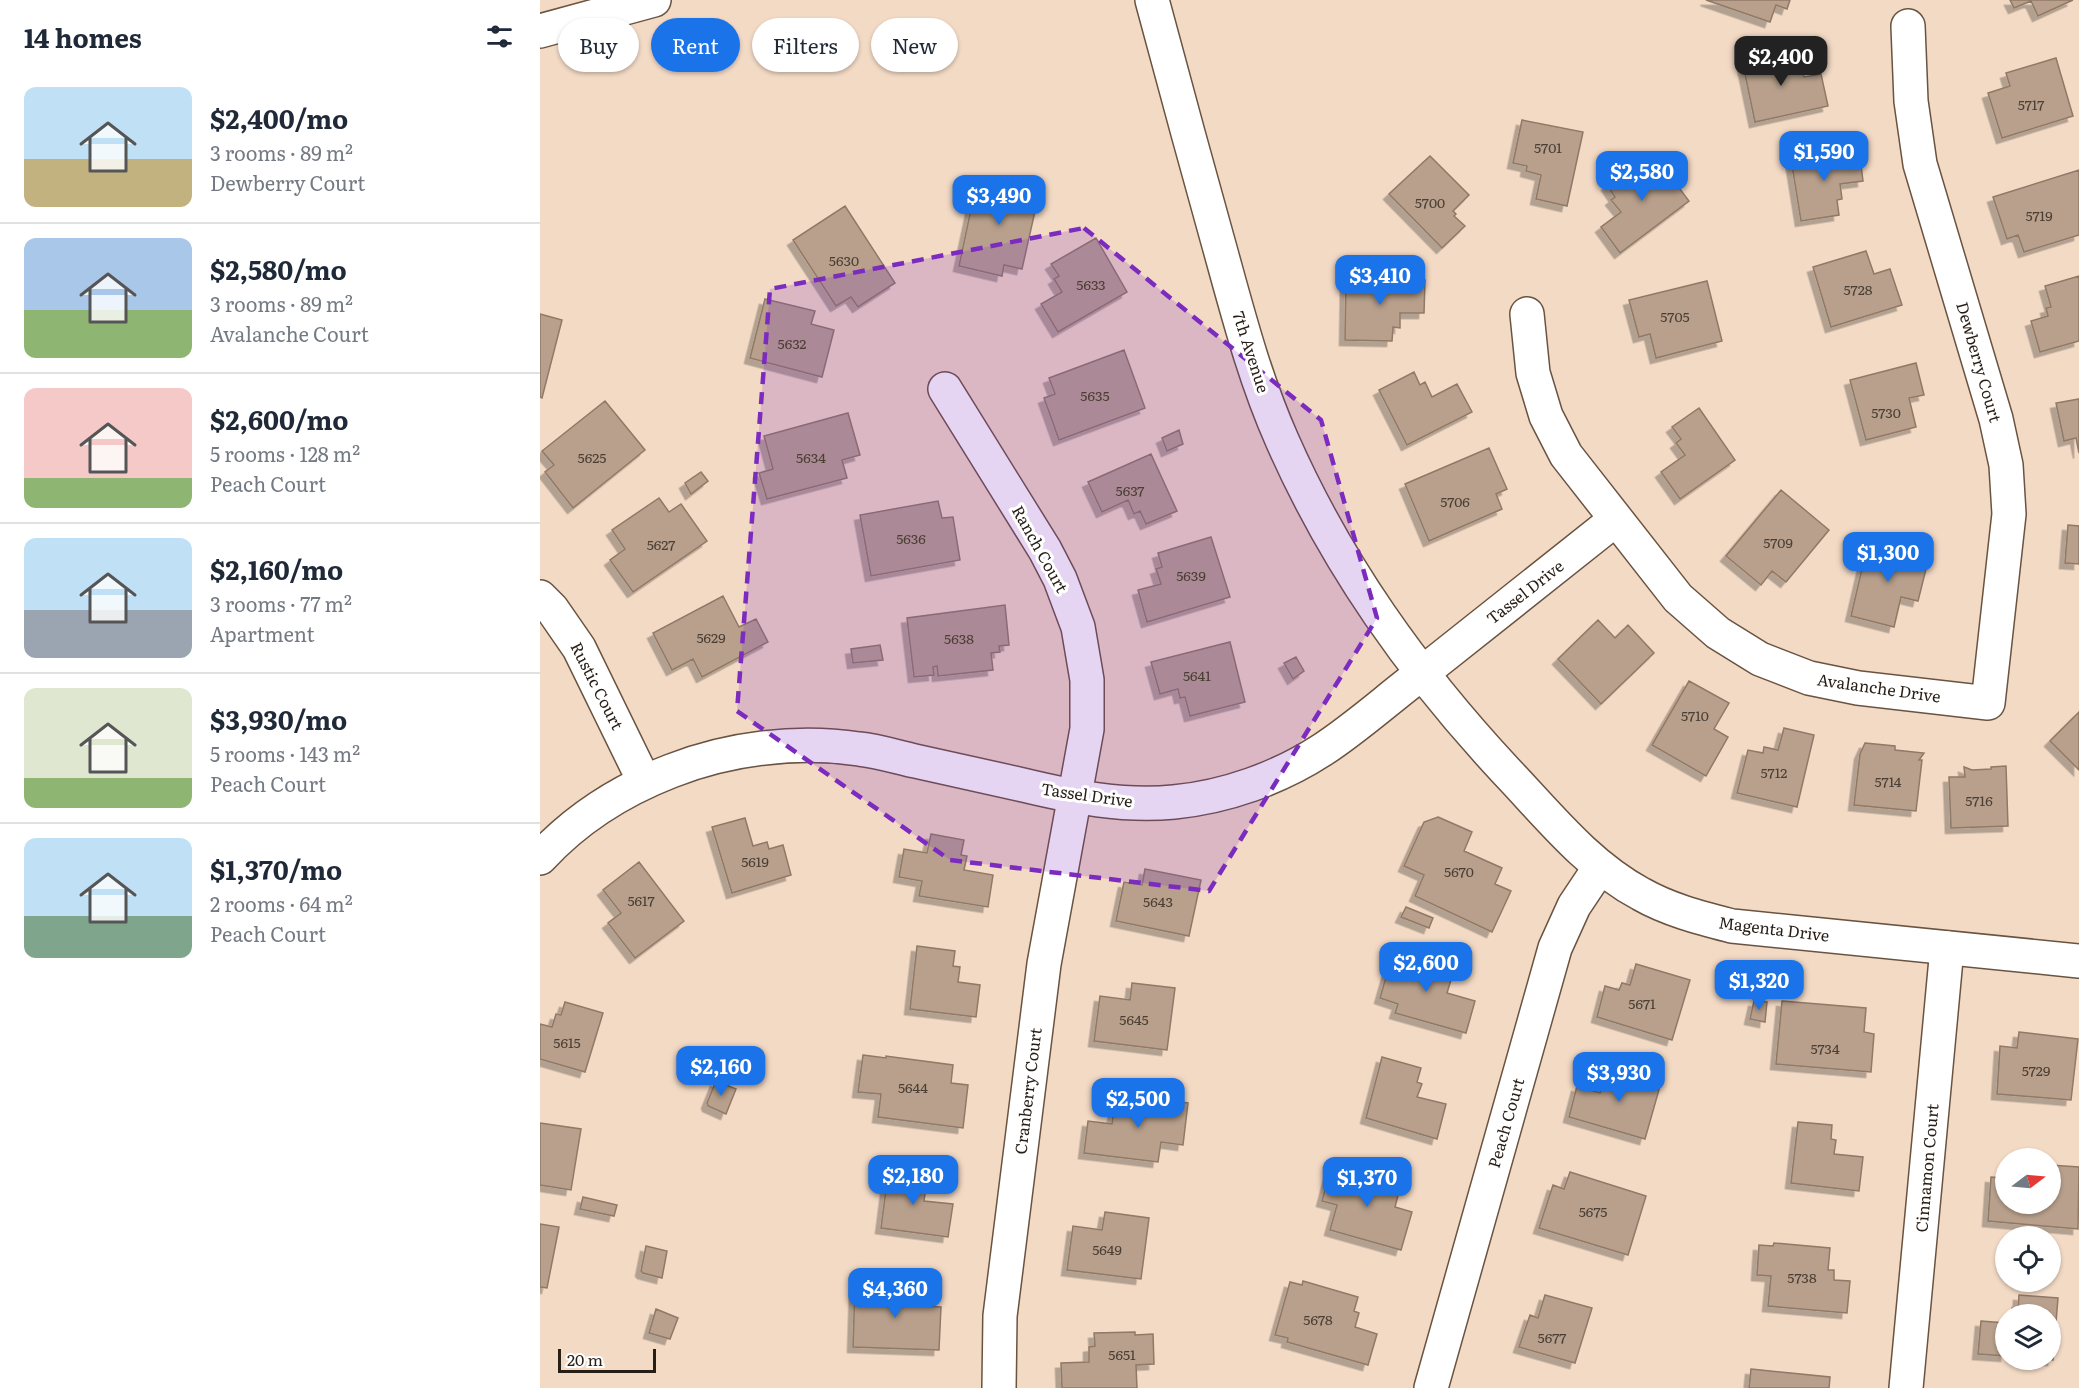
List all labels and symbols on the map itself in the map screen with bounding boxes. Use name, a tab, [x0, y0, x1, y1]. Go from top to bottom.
pin: $2,400	[1732, 36, 1830, 87]
house number: 5717	[2018, 94, 2044, 114]
pin: $1,590	[1775, 131, 1873, 182]
house number: 5701	[1534, 137, 1562, 157]
pin: $2,580	[1593, 151, 1691, 202]
pin: $3,490	[950, 175, 1048, 226]
house number: 5700	[1415, 192, 1445, 212]
house number: 5719	[2025, 205, 2053, 225]
house number: 5630	[829, 250, 859, 270]
pin: $3,410	[1331, 255, 1429, 306]
house number: 5633	[1076, 274, 1106, 294]
house number: 5728	[1844, 279, 1873, 299]
street label: Dewberry Court	[1951, 299, 2009, 425]
house number: 5705	[1660, 306, 1690, 326]
street label: 7th Avenue	[1227, 308, 1276, 396]
house number: 5632	[778, 333, 806, 353]
house number: 5635	[1080, 385, 1110, 405]
house number: 5730	[1871, 402, 1901, 422]
house number: 5625	[578, 447, 606, 467]
house number: 5634	[796, 447, 826, 467]
house number: 5637	[1116, 480, 1144, 500]
house number: 5706	[1440, 491, 1470, 511]
street label: Ranch Court	[1007, 500, 1075, 597]
house number: 5636	[896, 528, 926, 548]
house number: 5709	[1763, 532, 1793, 552]
pin: $1,300	[1839, 532, 1937, 583]
house number: 5627	[647, 534, 675, 554]
street label: Tassel Drive	[1481, 553, 1568, 629]
house number: 5639	[1176, 565, 1206, 585]
house number: 5629	[696, 627, 726, 647]
house number: 5638	[944, 628, 974, 648]
street label: Rustic Court	[565, 637, 631, 734]
house number: 5641	[1183, 665, 1211, 685]
street label: Avalanche Drive	[1816, 666, 1942, 708]
house number: 5710	[1681, 705, 1709, 725]
house number: 5712	[1761, 762, 1787, 782]
house number: 5714	[1875, 771, 1902, 791]
street label: Tassel Drive	[1040, 776, 1135, 812]
house number: 5716	[1965, 790, 1993, 810]
house number: 5619	[741, 851, 769, 871]
house number: 5670	[1444, 861, 1474, 881]
house number: 5617	[627, 890, 655, 910]
house number: 5643	[1143, 891, 1173, 911]
street label: Magenta Drive	[1717, 909, 1831, 947]
pin: $2,600	[1377, 942, 1475, 993]
pin: $1,320	[1710, 960, 1808, 1011]
house number: 5671	[1628, 993, 1656, 1013]
house number: 5645	[1119, 1009, 1149, 1029]
street label: Cranberry Court	[1007, 1026, 1047, 1156]
house number: 5615	[553, 1032, 581, 1052]
house number: 5734	[1810, 1038, 1840, 1058]
pin: $2,160	[672, 1046, 770, 1097]
pin: $3,930	[1570, 1052, 1668, 1103]
house number: 5729	[2022, 1060, 2050, 1080]
street label: Peach Court	[1481, 1074, 1530, 1171]
house number: 5644	[898, 1077, 928, 1097]
pin: $2,500	[1089, 1078, 1187, 1129]
street label: Cinnamon Court	[1908, 1102, 1944, 1233]
north arrow	[1995, 1148, 2061, 1214]
pin: $2,180	[864, 1155, 962, 1206]
pin: $1,370	[1318, 1157, 1416, 1208]
house number: 5675	[1579, 1201, 1607, 1221]
house number: 5649	[1092, 1239, 1122, 1259]
house number: 5738	[1787, 1267, 1817, 1287]
pin: $4,360	[846, 1268, 944, 1319]
house number: 5678	[1303, 1309, 1333, 1329]
house number: 5677	[1538, 1327, 1566, 1347]
house number: 5651	[1108, 1344, 1136, 1364]
scale bar	[558, 1346, 656, 1374]

